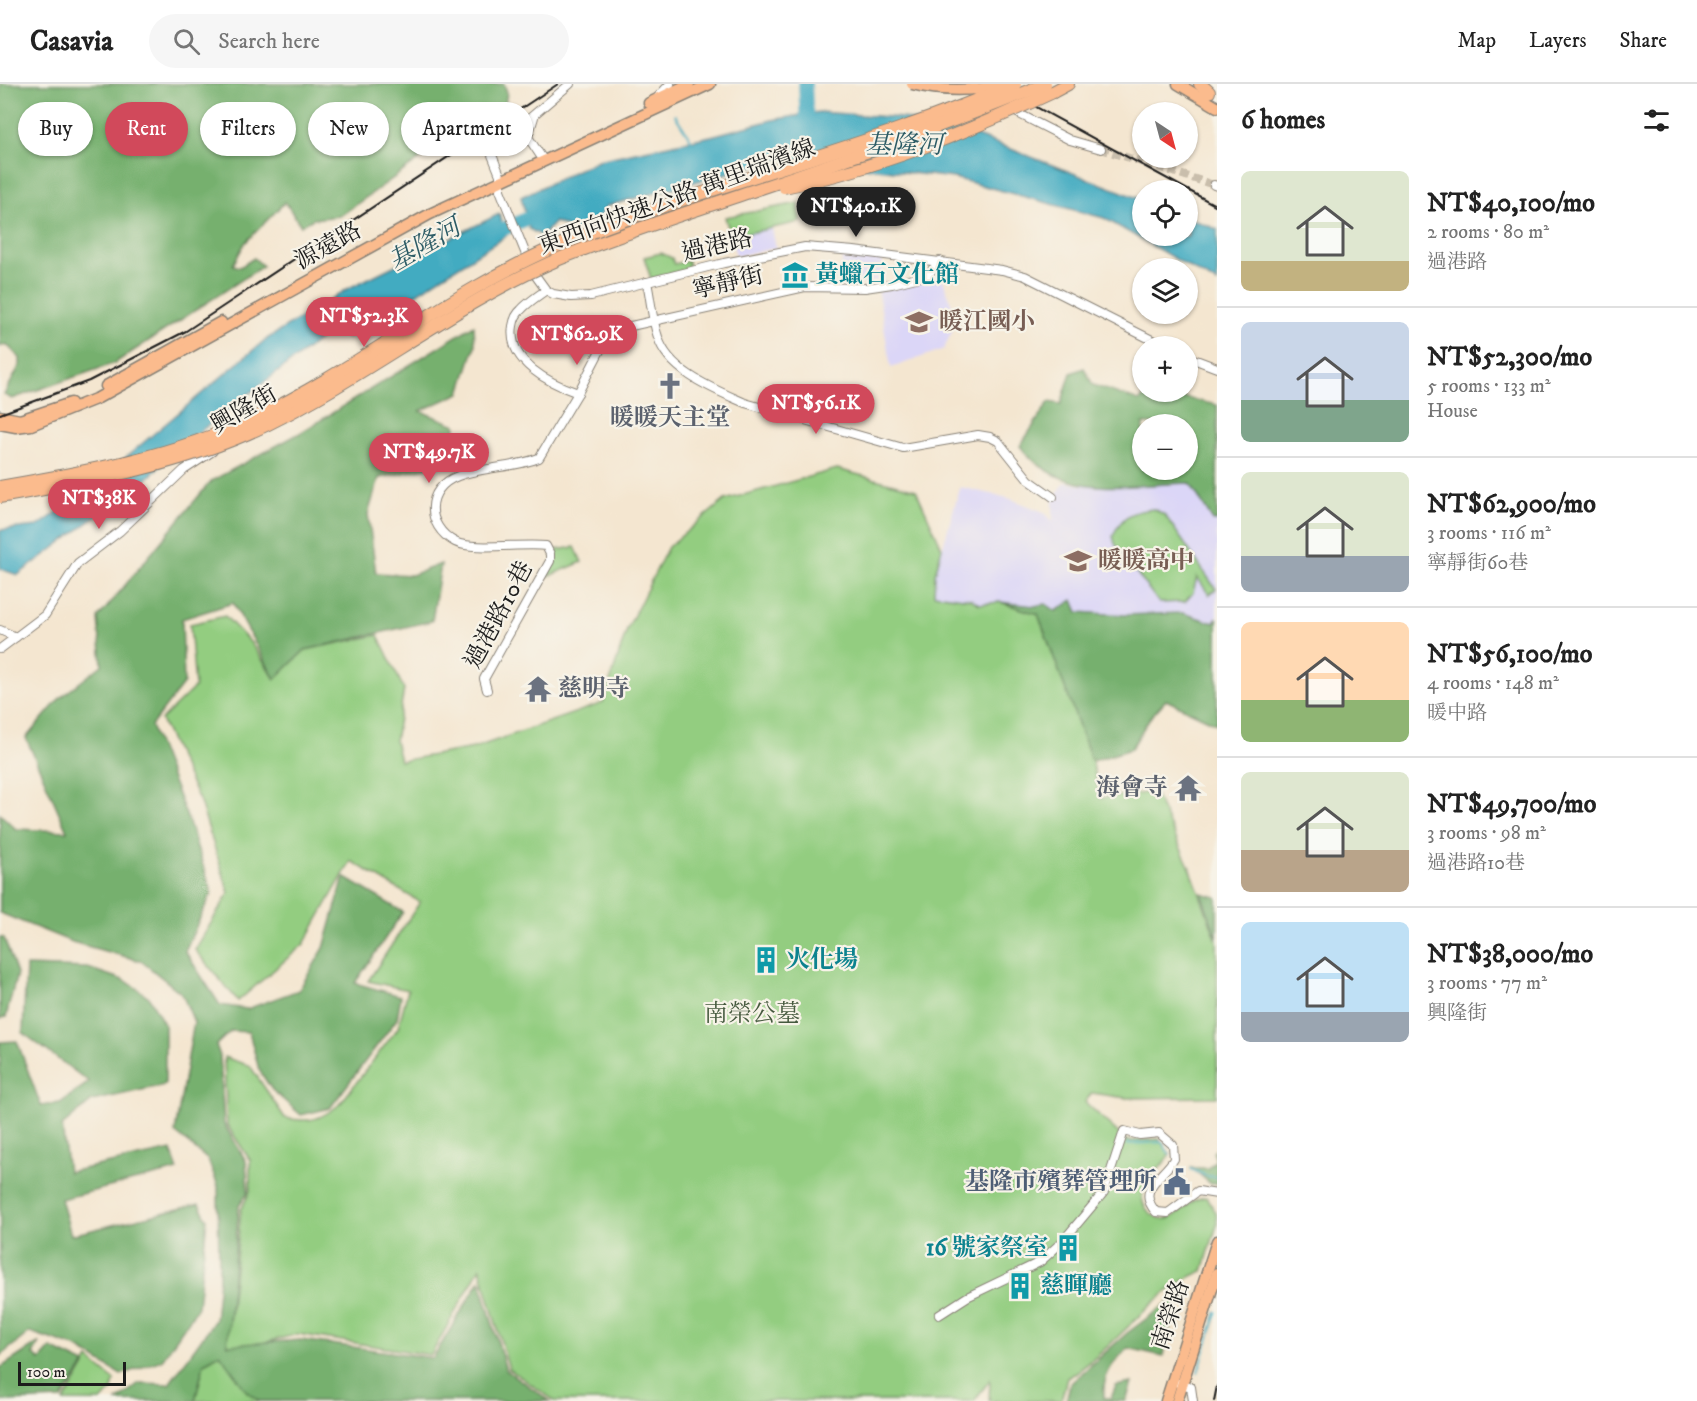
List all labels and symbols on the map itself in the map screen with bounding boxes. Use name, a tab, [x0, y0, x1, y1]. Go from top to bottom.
north arrow	[1132, 102, 1198, 168]
water label: 基隆河	[865, 129, 947, 162]
street label: 東西向快速公路 萬里瑞濱線	[534, 133, 820, 261]
pin: NT$40.1K	[794, 187, 918, 238]
water label: 基隆河	[383, 209, 470, 279]
street label: 源遠路	[289, 215, 367, 277]
street label: 過港路	[679, 223, 755, 269]
street label: 寧靜街	[690, 260, 766, 306]
museum icon: 黃蠟石文化館	[780, 260, 810, 290]
place label: 黃蠟石文化館	[815, 260, 959, 290]
pin: NT$52.3K	[302, 297, 426, 348]
school or university icon: 暖江國小	[904, 307, 934, 337]
place label: 暖江國小	[939, 307, 1035, 337]
pin: NT$62.9K	[515, 315, 639, 366]
church icon: 暖暖天主堂	[655, 371, 685, 401]
street label: 興隆街	[205, 379, 283, 441]
pin: NT$56.1K	[754, 384, 878, 435]
place label: 暖暖天主堂	[610, 403, 730, 433]
pin: NT$49.7K	[367, 433, 491, 484]
pin: NT$38K	[50, 479, 148, 530]
school or university icon: 暖暖高中	[1063, 546, 1093, 576]
place label: 暖暖高中	[1098, 546, 1194, 576]
street label: 過港路10巷	[458, 556, 540, 674]
temple icon: 慈明寺	[523, 674, 553, 704]
place label: 慈明寺	[558, 674, 630, 704]
place label: 海會寺	[1096, 773, 1168, 803]
temple icon: 海會寺	[1173, 773, 1203, 803]
building icon: 火化場	[751, 945, 781, 975]
place label: 火化場	[786, 945, 858, 975]
park label: 南榮公墓	[704, 999, 800, 1029]
place label: 基隆市殯葬管理所	[965, 1167, 1157, 1197]
public building icon: 基隆市殯葬管理所	[1162, 1167, 1192, 1197]
place label: 16 號家祭室	[926, 1233, 1048, 1263]
building icon: 16 號家祭室	[1053, 1233, 1083, 1263]
building icon: 慈暉廳	[1005, 1271, 1035, 1301]
place label: 慈暉廳	[1040, 1271, 1112, 1301]
street label: 南榮路	[1146, 1276, 1196, 1354]
scale bar	[18, 1359, 126, 1386]

